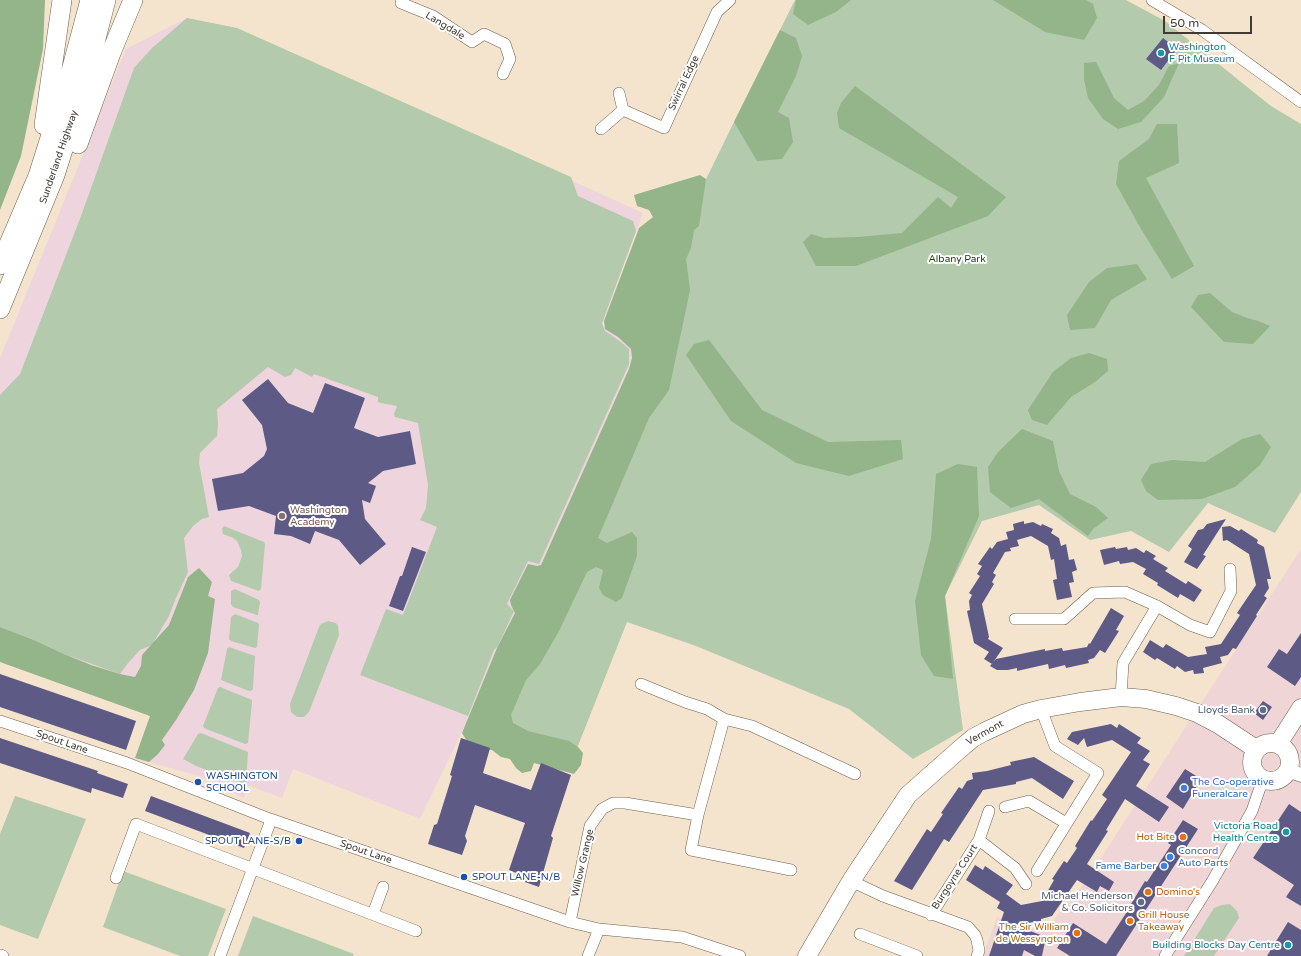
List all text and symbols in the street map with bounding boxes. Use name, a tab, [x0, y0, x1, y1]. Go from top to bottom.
scale bar	[1165, 8, 1254, 34]
street label: Langdale	[423, 10, 467, 42]
text: 50 m	[1170, 16, 1199, 30]
place label: Washington F Pit Museum	[1169, 41, 1235, 64]
marker: Washington F Pit Museum	[1156, 48, 1166, 58]
street label: Swirral Edge	[666, 54, 702, 112]
street label: Sunderland Highway	[37, 109, 81, 205]
park label: Albany Park	[928, 253, 986, 265]
place label: Washington Academy	[290, 504, 347, 528]
marker: Washington Academy	[277, 511, 287, 521]
place label: Lloyds Bank	[1198, 704, 1255, 716]
marker: Lloyds Bank	[1258, 705, 1268, 715]
street label: Vermont	[964, 718, 1006, 748]
street label: Spout Lane	[34, 728, 90, 756]
place label: WASHINGTON SCHOOL	[206, 770, 278, 794]
place label: The Co-operative Funeralcare	[1192, 776, 1274, 800]
marker: WASHINGTON SCHOOL	[193, 777, 203, 787]
marker: The Co-operative Funeralcare	[1179, 783, 1189, 793]
place label: Victoria Road Health Centre	[1213, 820, 1278, 844]
marker: Victoria Road Health Centre	[1281, 827, 1291, 837]
street label: Willow Grange	[569, 828, 597, 898]
place label: Hot Bite	[1136, 831, 1175, 843]
marker: Hot Bite	[1178, 832, 1188, 842]
place label: SPOUT LANE-S/B	[205, 835, 291, 847]
marker: SPOUT LANE-S/B	[294, 836, 304, 846]
street label: Spout Lane	[338, 838, 394, 866]
street label: Burgoyne Court	[929, 842, 981, 912]
place label: Concord Auto Parts	[1178, 845, 1228, 868]
marker: Concord Auto Parts	[1165, 852, 1175, 862]
place label: Fame Barber	[1095, 860, 1156, 872]
marker: Fame Barber	[1159, 861, 1169, 871]
place label: SPOUT LANE-N/B	[472, 871, 560, 883]
marker: SPOUT LANE-N/B	[459, 872, 469, 882]
place label: Domino's	[1156, 886, 1200, 898]
marker: Domino's	[1143, 887, 1153, 897]
place label: Michael Henderson & Co. Solicitors	[1041, 890, 1133, 914]
marker: Michael Henderson & Co. Solicitors	[1136, 897, 1146, 907]
place label: Grill House Takeaway	[1138, 909, 1190, 932]
marker: Grill House Takeaway	[1125, 916, 1135, 926]
place label: The Sir William de Wessyngton	[996, 921, 1069, 944]
marker: The Sir William de Wessyngton	[1072, 928, 1082, 938]
place label: Building Blocks Day Centre	[1152, 939, 1280, 951]
marker: Building Blocks Day Centre	[1283, 940, 1293, 950]

